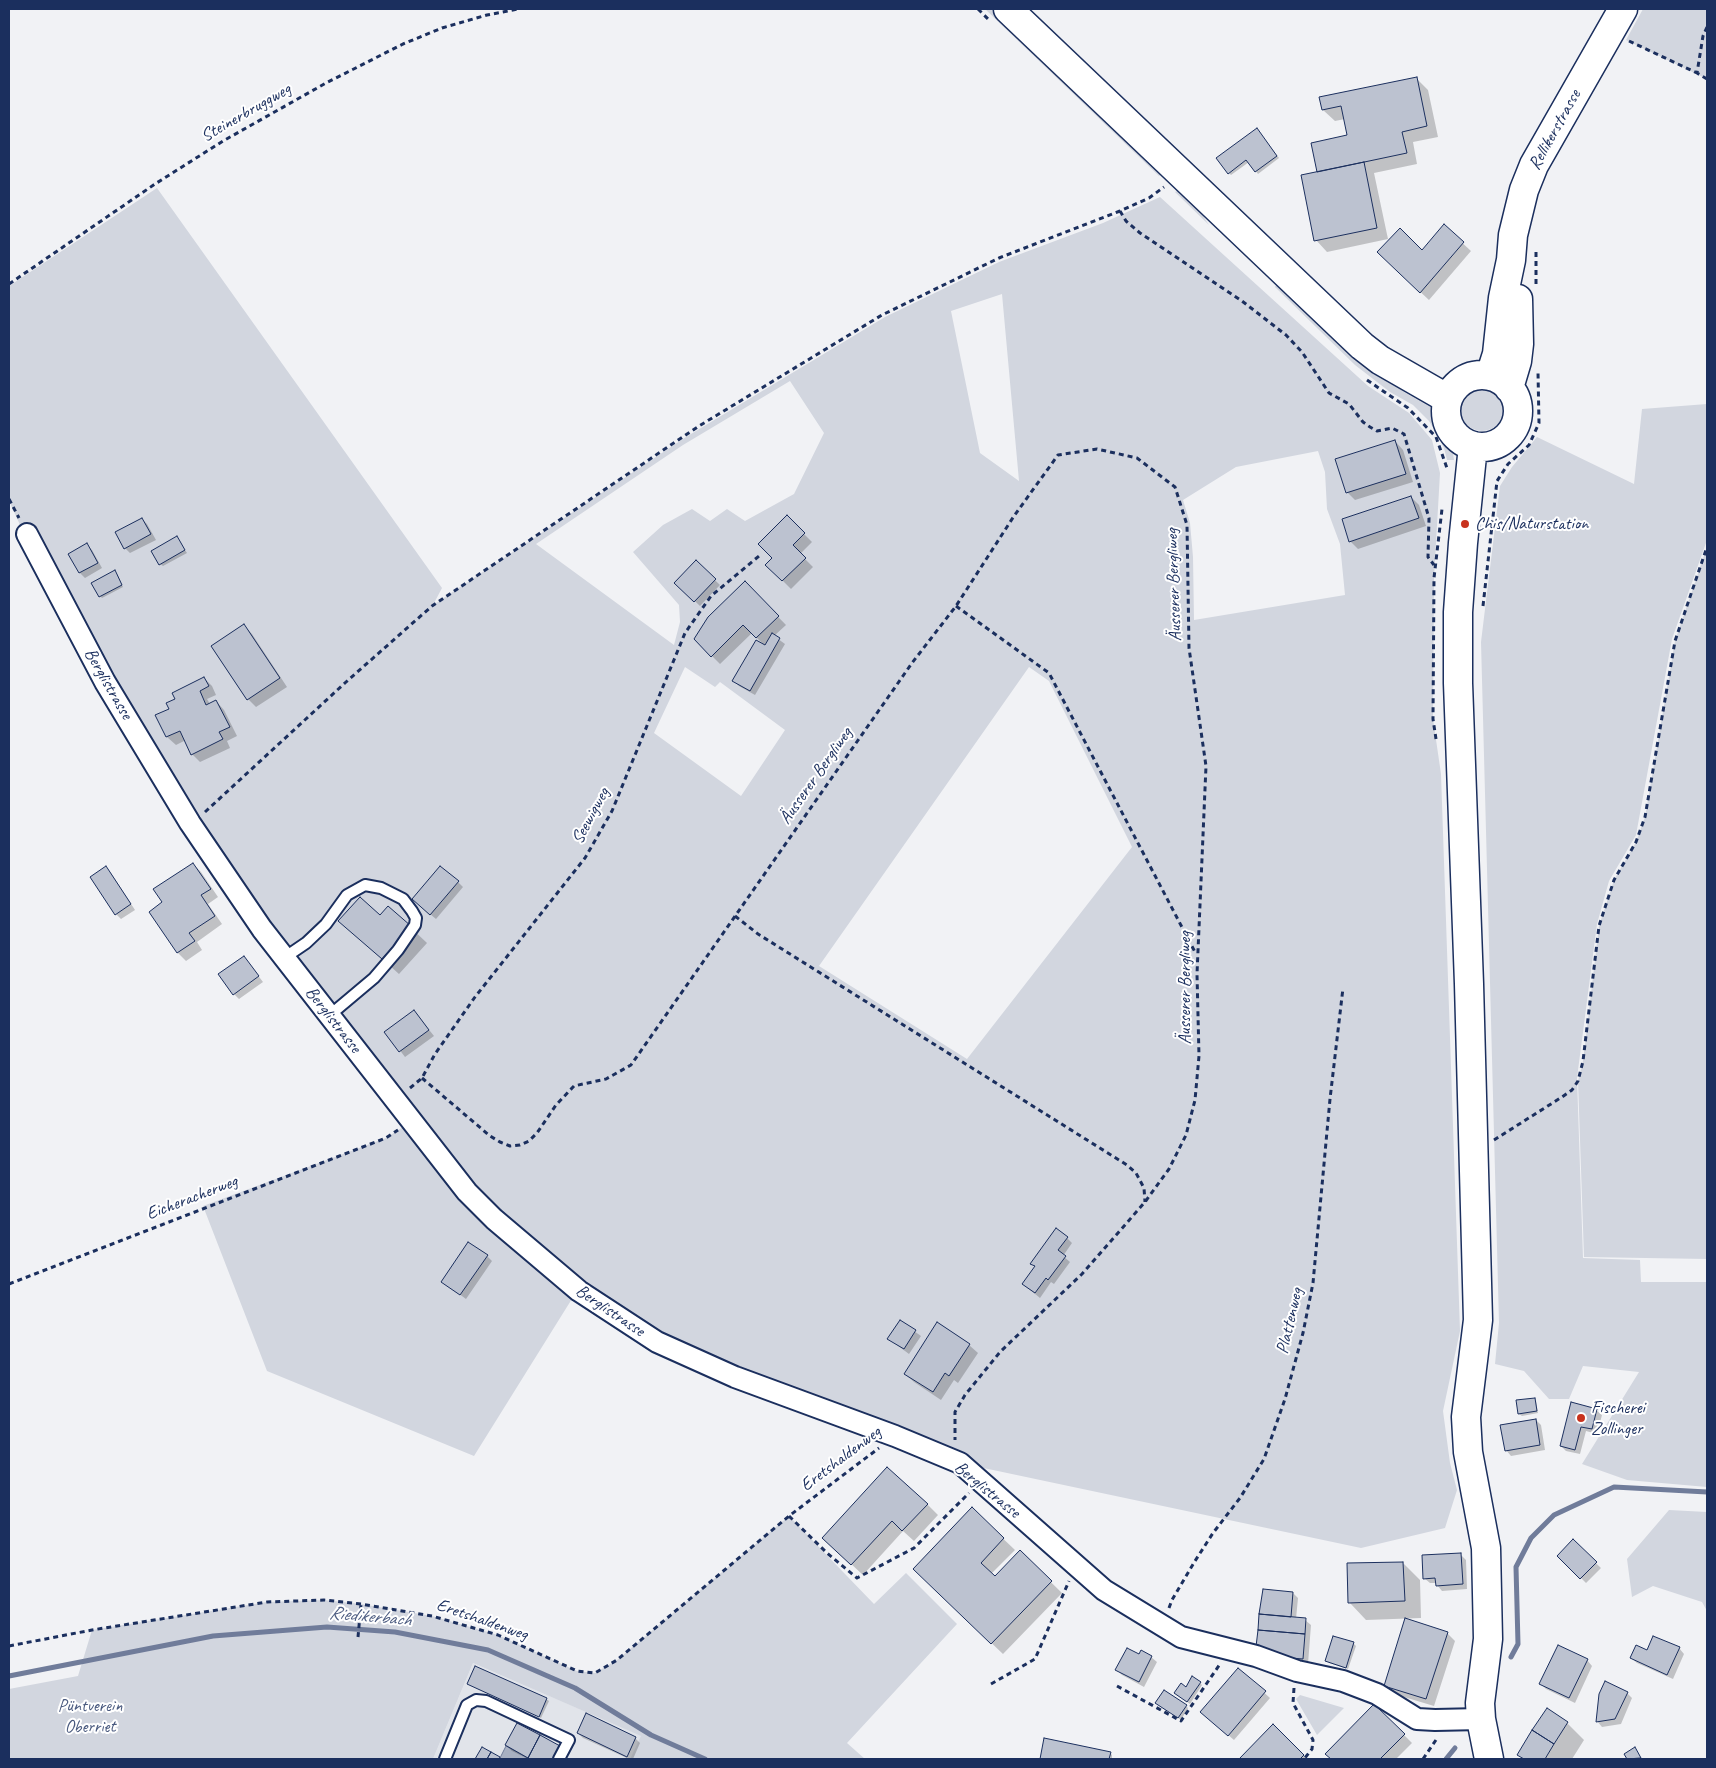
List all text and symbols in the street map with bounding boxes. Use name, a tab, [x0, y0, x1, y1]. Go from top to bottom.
street label: Steinerbruggweg	[197, 79, 295, 147]
street label: Rellikerstrasse	[1524, 86, 1586, 174]
place label: Chis/Naturstation	[1475, 513, 1588, 535]
marker: Chis/Naturstation	[1459, 518, 1471, 530]
street label: Äusserer Bergliweg	[1161, 528, 1187, 642]
street label: Berglistrasse	[79, 645, 137, 723]
street label: Äusserer Bergliweg	[775, 724, 857, 828]
street label: Seewigweg	[567, 784, 615, 848]
street label: Äusserer Bergliweg	[1174, 931, 1196, 1045]
street label: Berglistrasse	[300, 982, 366, 1058]
street label: Eicheracherweg	[144, 1171, 240, 1225]
street label: Berglistrasse	[571, 1280, 649, 1342]
street label: Plattenweg	[1272, 1286, 1308, 1356]
place label: Fischerei Zollinger	[1591, 1397, 1645, 1440]
marker: Fischerei Zollinger	[1575, 1412, 1587, 1424]
street label: Eretshaldenweg	[797, 1422, 885, 1496]
street label: Berglistrasse	[950, 1457, 1024, 1523]
street label: Eretshaldenweg	[434, 1594, 530, 1646]
water label: Riedikerbach	[328, 1602, 412, 1632]
park label: Püntverein Oberriet	[58, 1695, 122, 1738]

